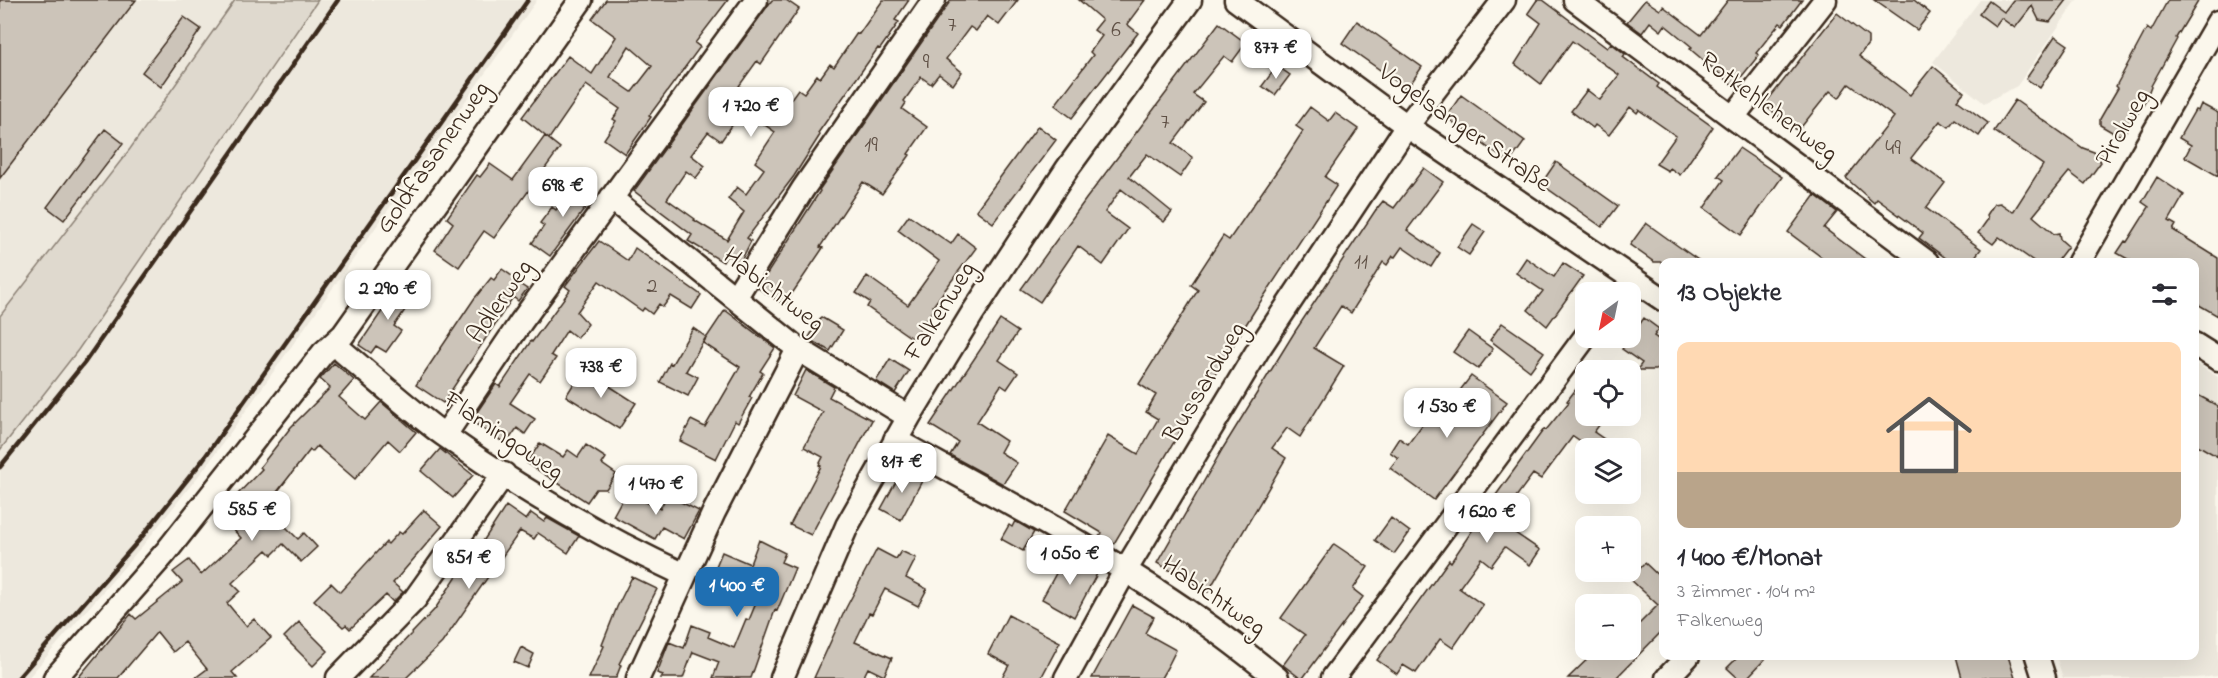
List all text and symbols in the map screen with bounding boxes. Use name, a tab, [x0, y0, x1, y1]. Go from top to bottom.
house number: 7	[947, 10, 957, 42]
house number: 6	[1111, 15, 1121, 47]
pin: 877 €	[1234, 29, 1318, 80]
text: 877 €	[1255, 34, 1297, 63]
street label: Rotkehlchenweg	[1691, 43, 1845, 173]
house number: 9	[923, 47, 930, 79]
street label: Vogelsanger Straße	[1369, 54, 1559, 203]
street label: Goldfasanenweg	[367, 74, 501, 242]
street label: Pirolweg	[2087, 82, 2161, 174]
pin: 1 720 €	[696, 87, 806, 138]
text: 1 720 €	[722, 92, 780, 121]
house number: 7	[1160, 107, 1170, 139]
house number: 19	[864, 130, 878, 162]
house number: 49	[1885, 133, 1901, 165]
pin: 698 €	[521, 167, 605, 218]
text: 698 €	[542, 172, 584, 201]
street label: Habichtweg	[714, 239, 832, 343]
house number: 11	[1354, 247, 1368, 279]
street label: Adlerweg	[458, 252, 544, 352]
street label: Falkenweg	[895, 255, 987, 370]
pin: 2 290 €	[333, 270, 443, 321]
house number: 2	[647, 271, 658, 303]
text: 2 290 €	[359, 275, 417, 304]
text: 13 Objekte	[1677, 275, 1781, 313]
icon: filters	[2148, 278, 2181, 311]
north arrow	[1575, 282, 1641, 348]
map controls	[1575, 282, 1641, 660]
street label: Bussardweg	[1154, 315, 1257, 452]
pin: 738 €	[559, 348, 643, 399]
text: 738 €	[580, 353, 622, 382]
button: locate	[1575, 360, 1641, 426]
icon: home	[1875, 381, 1983, 489]
street label: Flamingoweg	[434, 382, 571, 491]
pin: 1 530 €	[1392, 388, 1502, 439]
text: 1 530 €	[1418, 393, 1476, 422]
button: layers	[1575, 438, 1641, 504]
pin: 817 €	[860, 443, 944, 494]
text: 817 €	[881, 448, 923, 477]
pin: 1 470 €	[601, 465, 711, 516]
text: 1 470 €	[628, 470, 684, 499]
pin: 585 €	[210, 491, 294, 542]
pin: 1 620 €	[1432, 493, 1542, 544]
text: 585 €	[227, 496, 277, 525]
text: 1 620 €	[1458, 498, 1516, 527]
button: +	[1575, 516, 1641, 582]
pin: 1 050 €	[1015, 535, 1125, 586]
pin: 851 €	[427, 539, 511, 590]
text: 1 050 €	[1040, 540, 1100, 569]
text: 1 400 €/Monat	[1677, 540, 1823, 578]
text: 851 €	[447, 544, 491, 573]
street label: Habichtweg	[1153, 547, 1273, 647]
pin: 1 400 €	[682, 567, 792, 618]
text: 1 400 €	[709, 572, 765, 601]
text: 3 Zimmer · 104 m²	[1677, 578, 1815, 607]
button: −	[1575, 594, 1641, 660]
text: Falkenweg	[1677, 607, 1763, 636]

